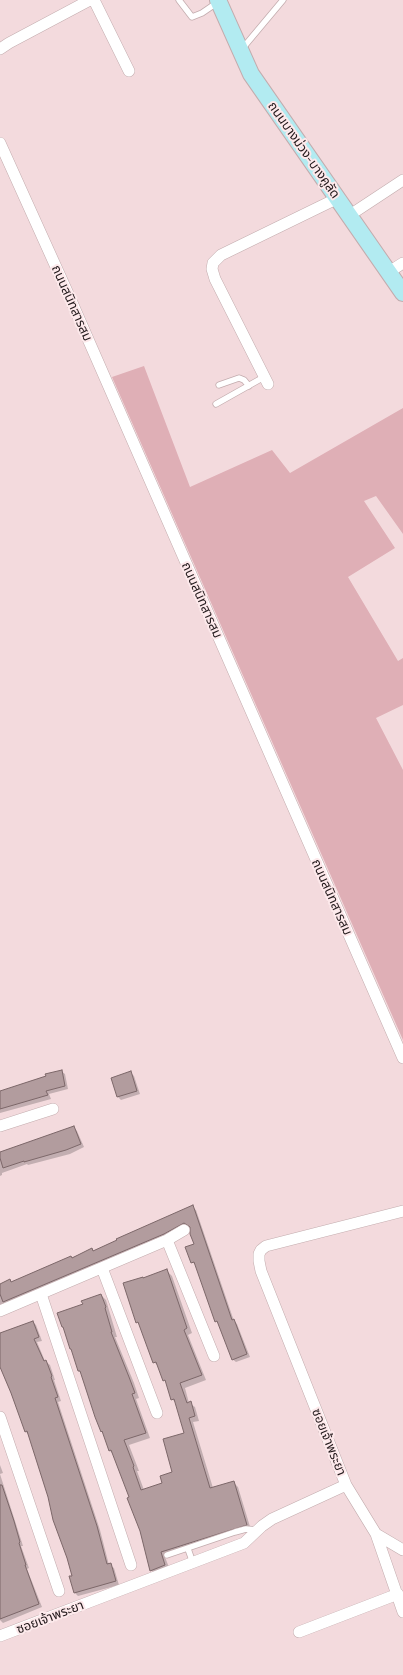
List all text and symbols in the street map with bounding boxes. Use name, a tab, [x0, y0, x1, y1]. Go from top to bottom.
street label: ถนนบางม่วง-บางคูลัด	[265, 99, 343, 201]
street label: ถนนสนิทสารสม	[48, 263, 96, 343]
street label: ถนนสนิทสารสม	[178, 560, 226, 640]
street label: ถนนสนิทสารสม	[308, 857, 356, 937]
street label: ซอยเจ้าพระยา	[308, 1406, 350, 1478]
street label: ซอยเจ้าพระยา	[14, 1597, 86, 1637]

